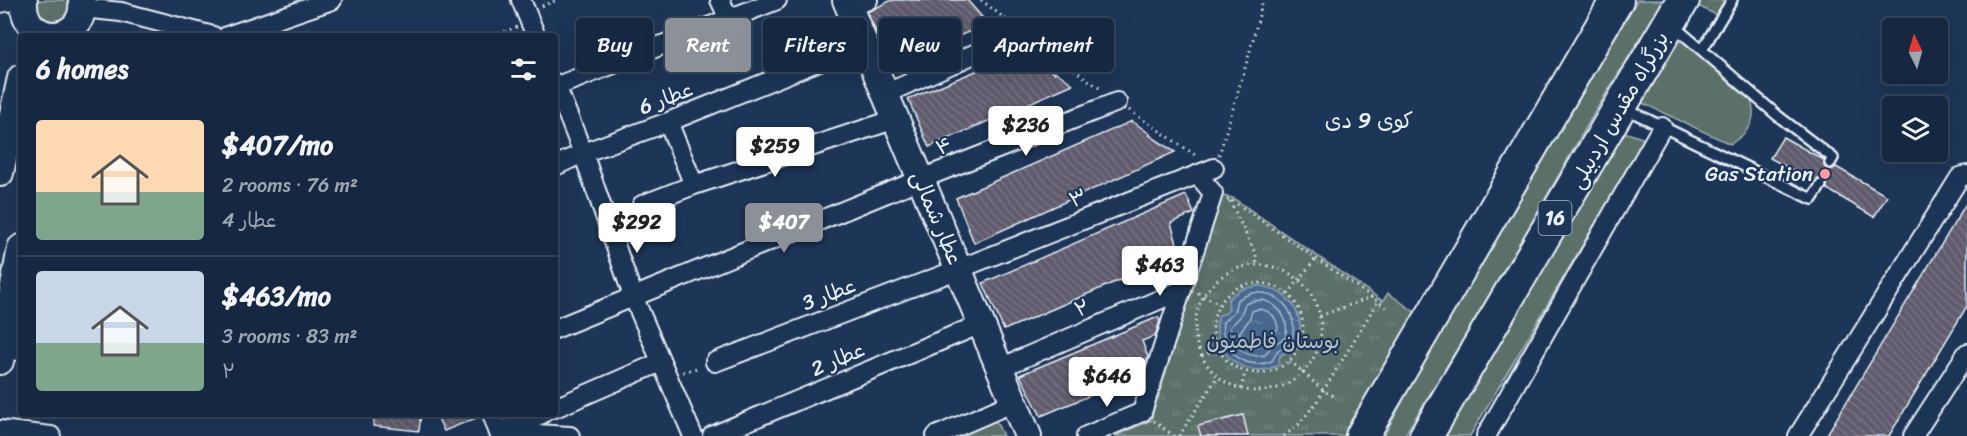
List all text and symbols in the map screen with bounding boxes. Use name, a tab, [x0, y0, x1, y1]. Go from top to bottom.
chip: Buy	[576, 18, 653, 72]
chip: Rent	[665, 18, 751, 72]
chip: Filters	[763, 18, 867, 72]
chip: New	[879, 18, 961, 72]
chip: Apartment	[973, 18, 1114, 72]
north arrow	[1882, 18, 1948, 84]
map controls	[1882, 18, 1948, 162]
street label: بزرگراه مقدس اردبیلی	[1558, 24, 1680, 196]
text: 6 homes	[36, 46, 128, 92]
icon: filters	[507, 53, 540, 86]
street label: عطار 6	[633, 70, 699, 126]
button: layers	[1882, 96, 1948, 162]
district label: کوی 9 دی	[1325, 101, 1413, 140]
pin: $236	[990, 106, 1062, 157]
text: $236	[1002, 108, 1050, 143]
text: $407/mo	[222, 122, 333, 168]
street label: ۴	[930, 125, 958, 167]
pin: $259	[739, 127, 811, 178]
text: $259	[750, 129, 800, 164]
icon: home	[84, 144, 156, 216]
place label: Gas Station	[1705, 155, 1813, 193]
street label: عطار شمالی	[900, 165, 974, 271]
marker: Gas Station	[1818, 167, 1832, 181]
text: 2 rooms · 76 m²	[222, 168, 358, 203]
street label: ۳	[1063, 177, 1093, 219]
road number: 16	[1538, 201, 1572, 235]
text: عطار 4	[222, 203, 277, 238]
pin: $292	[601, 203, 673, 254]
pin: $407	[748, 203, 820, 254]
text: $292	[613, 205, 661, 240]
text: $407	[759, 205, 809, 240]
pin: $463	[1124, 246, 1196, 297]
text: $463	[1136, 248, 1184, 283]
street label: عطار 3	[796, 266, 862, 322]
text: $463/mo	[222, 273, 331, 319]
street label: ۲	[1068, 288, 1096, 328]
icon: home	[84, 295, 156, 367]
text: 3 rooms · 83 m²	[222, 319, 357, 354]
park label: بوستان فاطمیّون	[1206, 322, 1340, 360]
street label: عطار 2	[805, 330, 871, 388]
text: ۲	[222, 354, 236, 389]
pin: $646	[1071, 357, 1143, 408]
text: $646	[1083, 359, 1131, 394]

